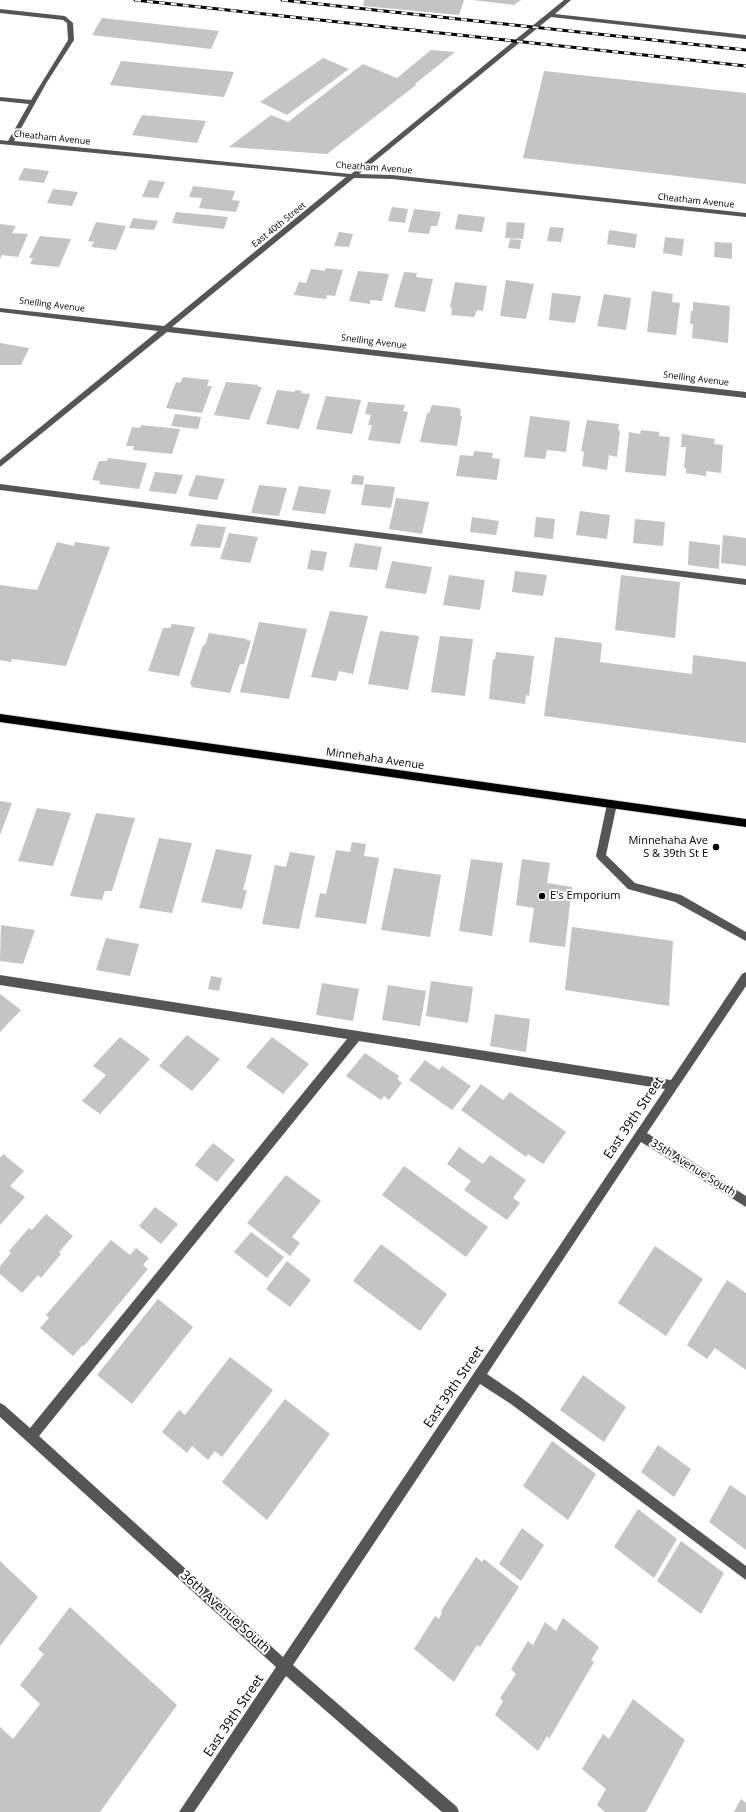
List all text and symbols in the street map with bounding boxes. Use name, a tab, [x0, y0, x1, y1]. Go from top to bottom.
street label: Cheatham Avenue	[13, 129, 91, 147]
street label: Cheatham Avenue	[335, 160, 413, 176]
street label: Cheatham Avenue	[657, 192, 735, 210]
street label: East 40th Street	[250, 200, 308, 250]
street label: Snelling Avenue	[18, 296, 86, 314]
street label: Snelling Avenue	[340, 333, 408, 351]
street label: Snelling Avenue	[662, 370, 730, 388]
street label: Minnehaha Avenue	[325, 746, 425, 772]
place label: Minnehaha Ave S & 39th St E	[628, 834, 708, 860]
marker: Minnehaha Ave S & 39th St E	[711, 842, 721, 852]
place label: E's Emporium	[550, 889, 620, 903]
marker: E's Emporium	[537, 891, 547, 901]
street label: East 39th Street	[601, 1074, 667, 1162]
street label: 35th Avenue South	[648, 1137, 738, 1199]
street label: East 39th Street	[421, 1343, 487, 1431]
street label: 36th Avenue South	[177, 1568, 273, 1656]
street label: East 39th Street	[201, 1672, 267, 1760]

